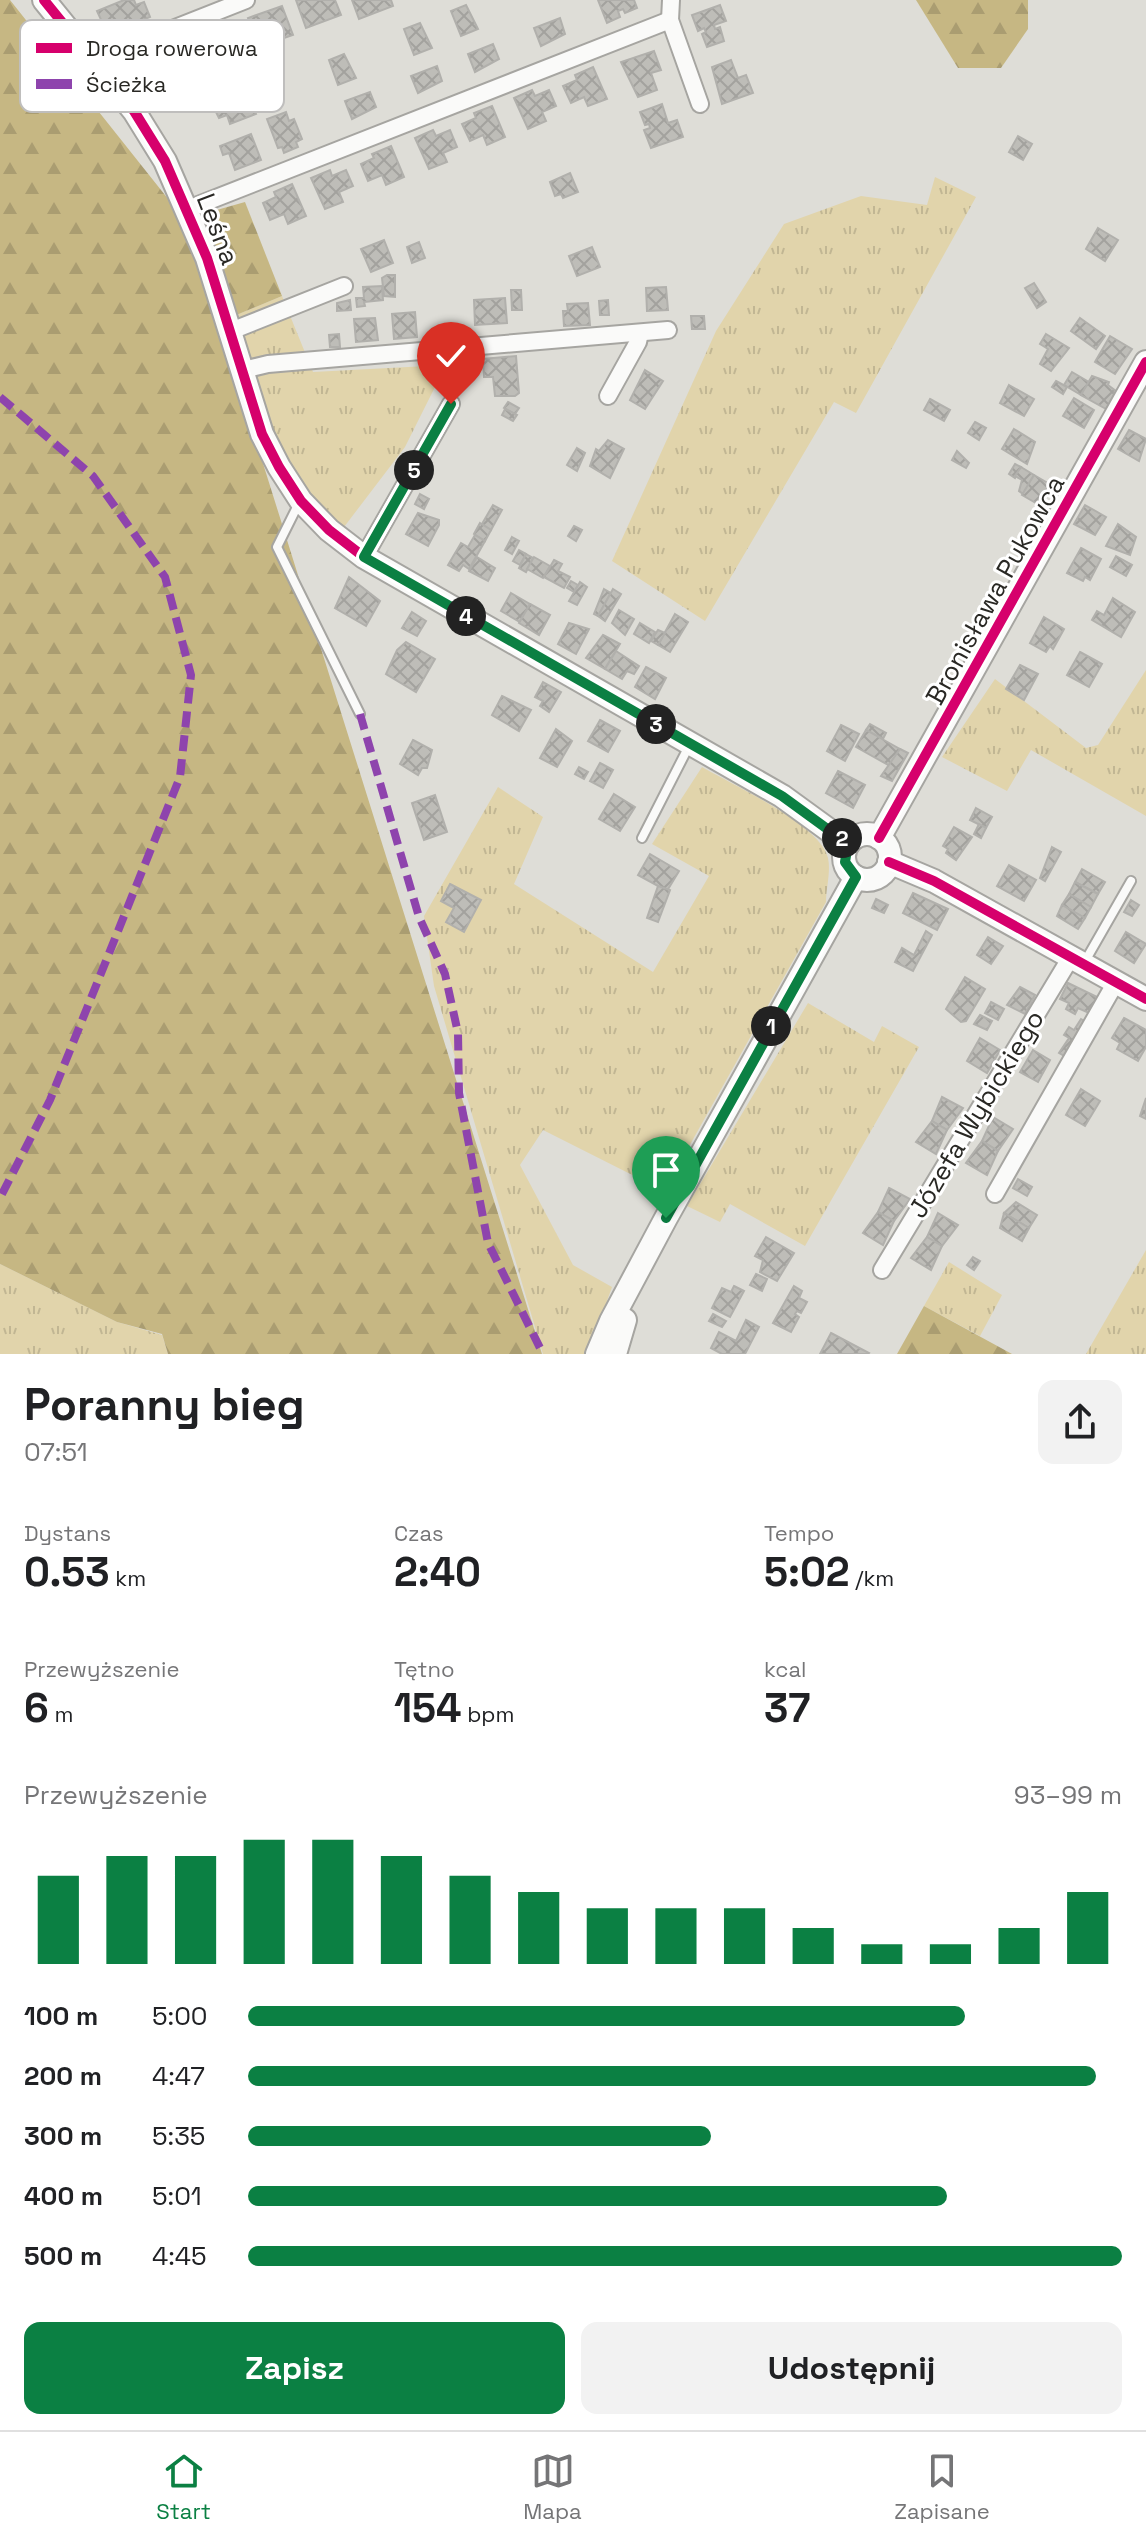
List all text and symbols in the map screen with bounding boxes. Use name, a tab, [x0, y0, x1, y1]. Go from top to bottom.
legend	[20, 20, 284, 112]
text: Droga rowerowa	[86, 34, 258, 62]
text: Ścieżka	[86, 70, 167, 98]
street label: Leśna	[189, 188, 247, 270]
pin	[417, 322, 485, 404]
icon: check	[429, 334, 473, 378]
pin: 5	[394, 450, 434, 490]
text: 5	[407, 456, 421, 484]
street label: Bronisława Pukowca	[918, 469, 1072, 711]
pin: 4	[446, 596, 486, 636]
text: 4	[459, 602, 473, 630]
pin: 3	[636, 704, 676, 744]
text: 3	[649, 710, 663, 738]
pin: 2	[822, 818, 862, 858]
text: 2	[835, 824, 849, 852]
street label: Józefa Wybickiego	[900, 1004, 1052, 1224]
pin: 1	[751, 1006, 791, 1046]
text: 1	[766, 1012, 776, 1040]
pin	[632, 1136, 700, 1218]
icon: arrive	[644, 1148, 688, 1192]
text: Poranny bieg	[24, 1377, 305, 1433]
button: share	[1038, 1380, 1122, 1464]
text: 07:51	[24, 1435, 88, 1469]
text: Dystans	[24, 1519, 111, 1547]
text: Czas	[394, 1519, 444, 1547]
text: Tempo	[764, 1519, 834, 1547]
text: 0.53	[24, 1547, 110, 1598]
text: 2:40	[394, 1547, 481, 1598]
text: 5:02	[764, 1547, 850, 1598]
text: km	[110, 1564, 146, 1592]
text: /km	[850, 1564, 894, 1592]
text: Przewyższenie	[24, 1655, 179, 1683]
text: Tętno	[394, 1655, 455, 1683]
text: kcal	[764, 1655, 806, 1683]
text: 6	[24, 1683, 49, 1734]
text: 154	[394, 1683, 462, 1734]
text: 37	[764, 1683, 810, 1734]
text: m	[49, 1700, 73, 1728]
text: bpm	[462, 1700, 514, 1728]
text: Przewyższenie	[24, 1778, 208, 1812]
text: 93–99 m	[1014, 1778, 1122, 1812]
text: 100 m	[24, 1999, 98, 2033]
text: 5:00	[152, 1999, 207, 2033]
text: 200 m	[24, 2059, 102, 2093]
text: 4:47	[152, 2059, 205, 2093]
text: 300 m	[24, 2119, 102, 2153]
text: 5:35	[152, 2119, 205, 2153]
text: 400 m	[24, 2179, 103, 2213]
text: 5:01	[152, 2179, 202, 2213]
text: 500 m	[24, 2239, 102, 2273]
text: 4:45	[152, 2239, 207, 2273]
button: Zapisz	[24, 2322, 565, 2414]
button: Udostępnij	[581, 2322, 1122, 2414]
tab: Start	[156, 2449, 211, 2525]
tab: Mapa	[523, 2449, 582, 2525]
tab: Zapisane	[894, 2449, 990, 2525]

